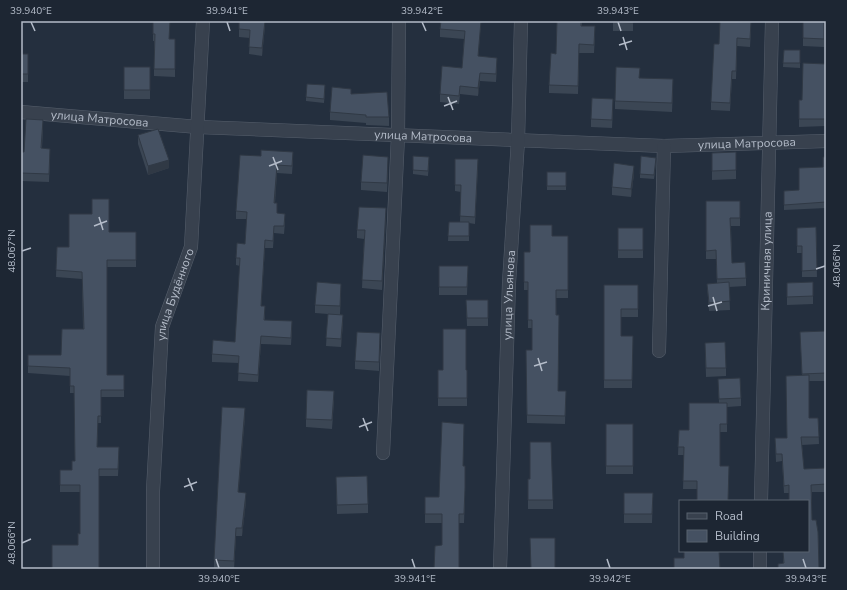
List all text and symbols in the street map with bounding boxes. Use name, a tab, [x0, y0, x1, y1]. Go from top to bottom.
text: 39.940°E	[10, 4, 52, 18]
text: 39.941°E	[206, 4, 248, 18]
text: 39.942°E	[401, 4, 443, 18]
text: 39.943°E	[597, 4, 639, 18]
street label: улица Матросова	[50, 107, 149, 131]
street label: улица Матросова	[374, 126, 473, 146]
street label: улица Матросова	[698, 134, 796, 153]
street label: Криничная улица	[757, 211, 776, 311]
text: 48.067°N	[5, 229, 19, 273]
text: 48.066°N	[830, 244, 844, 288]
street label: улица Будённого	[153, 246, 198, 341]
street label: улица Ульянова	[499, 250, 519, 340]
legend	[679, 500, 809, 552]
text: Road	[715, 508, 743, 524]
text: 48.066°N	[5, 521, 19, 565]
text: Building	[715, 528, 760, 544]
text: 39.940°E	[198, 572, 240, 586]
text: 39.941°E	[394, 572, 436, 586]
text: 39.942°E	[589, 572, 631, 586]
text: 39.943°E	[785, 572, 827, 586]

